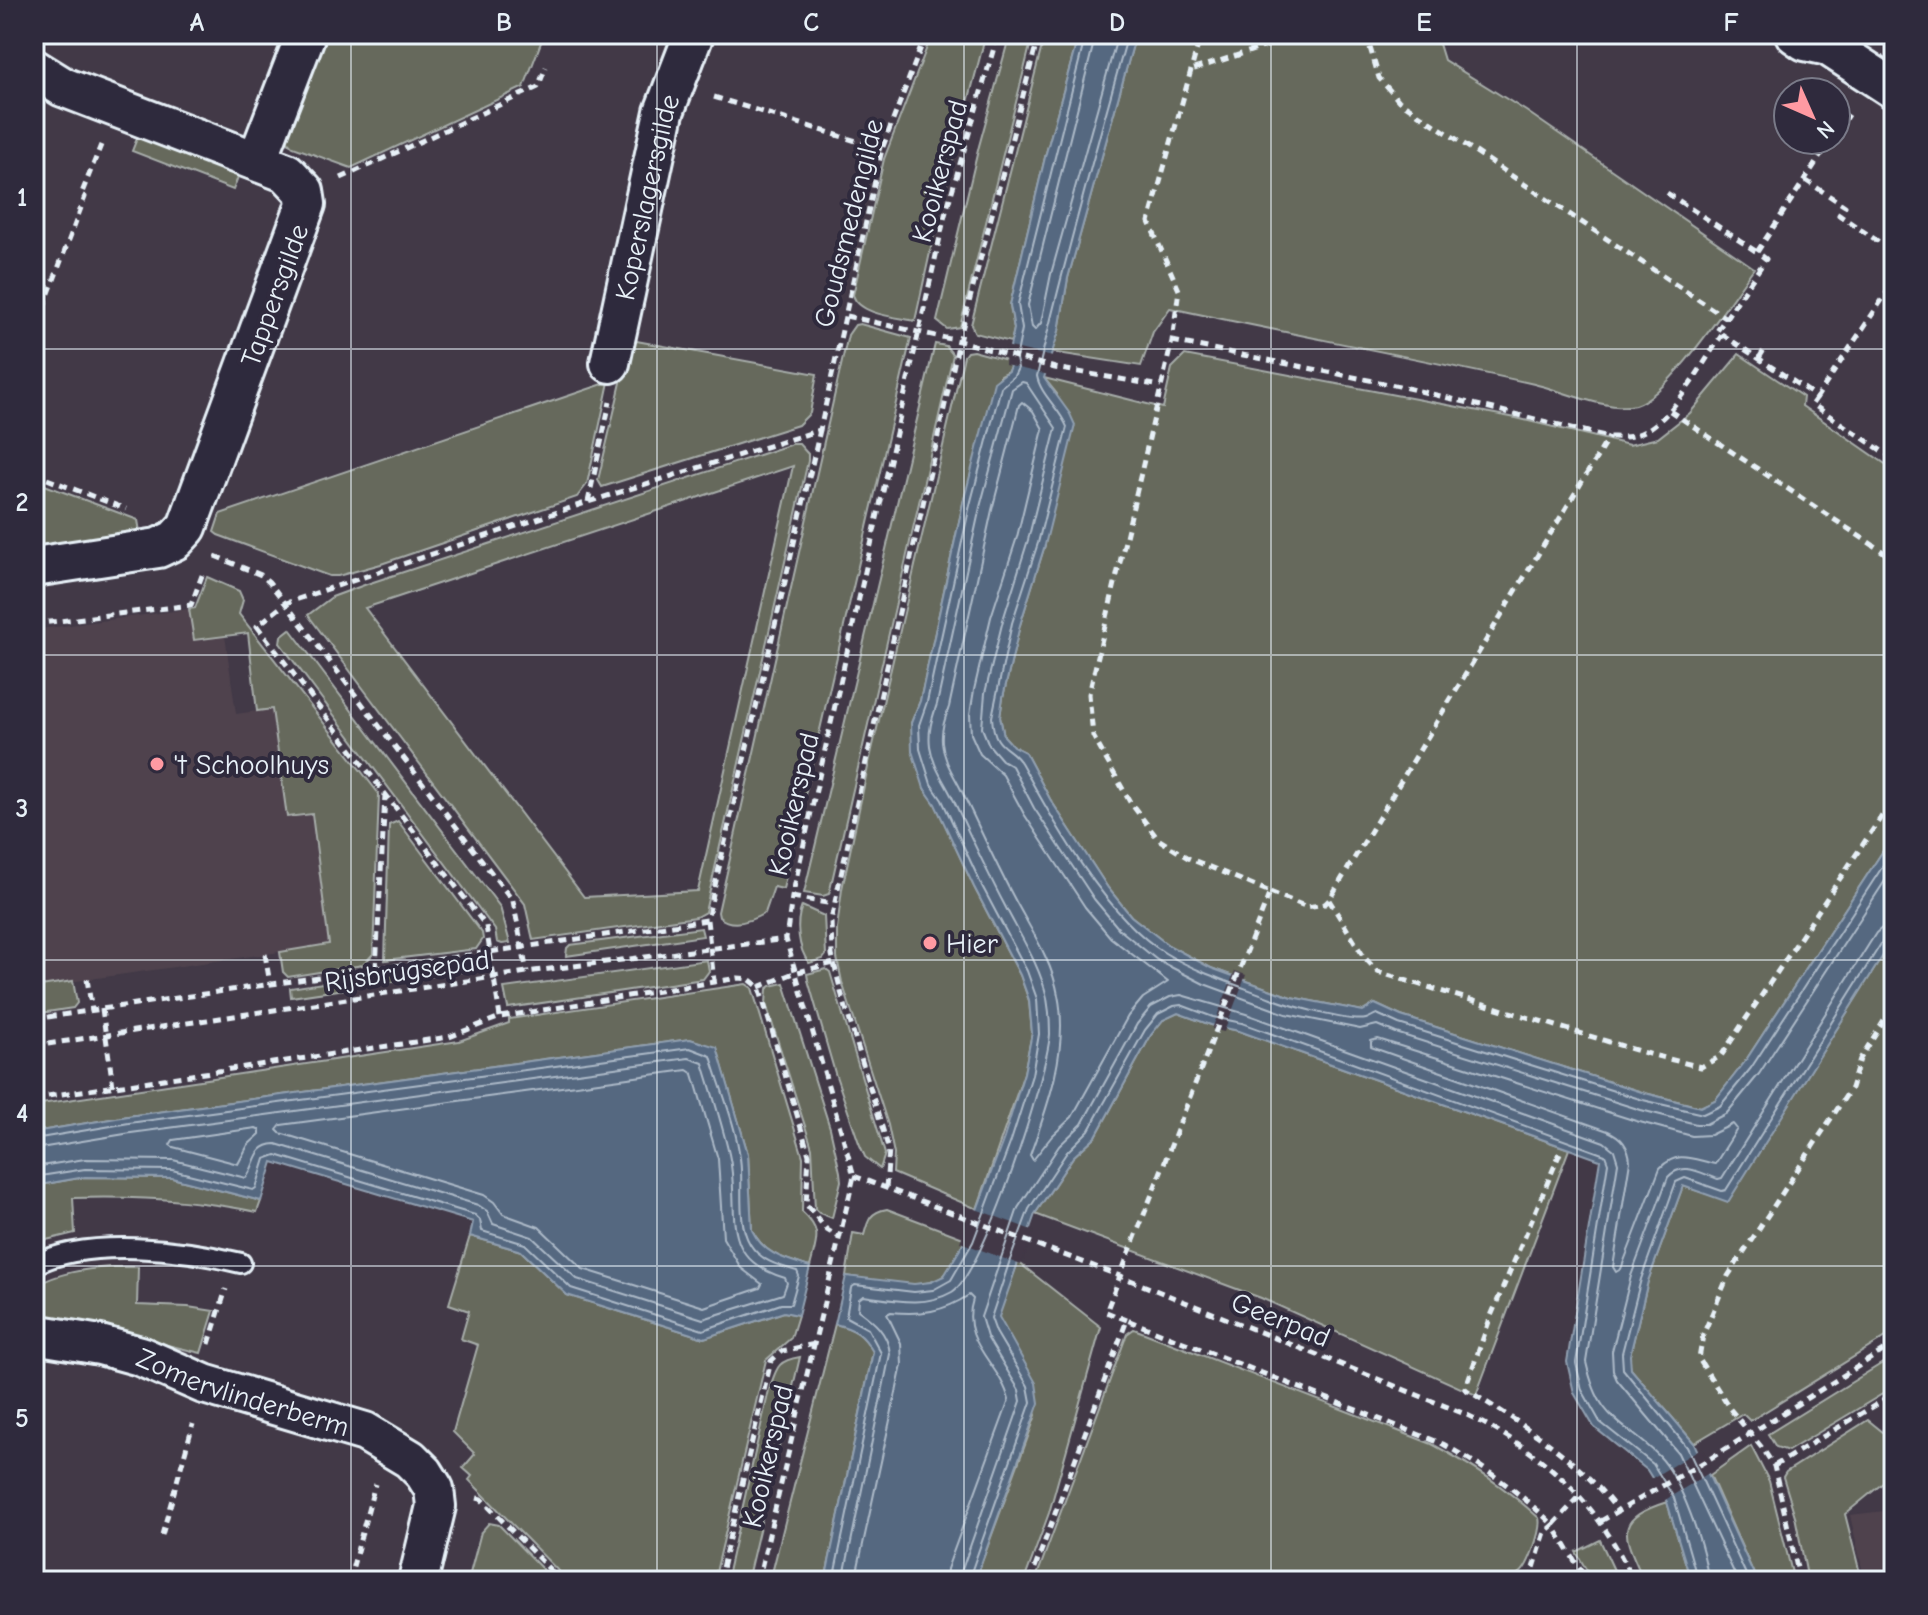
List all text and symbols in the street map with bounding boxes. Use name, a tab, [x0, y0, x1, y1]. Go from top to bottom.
text: A	[190, 8, 205, 38]
text: B	[496, 8, 512, 38]
text: C	[803, 8, 819, 38]
text: D	[1109, 8, 1125, 38]
text: E	[1416, 8, 1432, 38]
text: F	[1723, 8, 1739, 38]
north arrow	[1772, 76, 1852, 156]
street label: Koperslagersgilde	[609, 89, 687, 303]
street label: Kooikerspad	[906, 97, 974, 246]
text: N	[1811, 115, 1840, 144]
street label: Goudsmedengilde	[808, 116, 890, 331]
text: 1	[17, 183, 27, 213]
street label: Tappersgilde	[234, 220, 315, 371]
text: 2	[16, 488, 28, 518]
street label: Kooikerspad	[762, 730, 826, 879]
place label: 't Schoolhuys	[173, 749, 329, 781]
marker: 't Schoolhuys	[148, 755, 166, 773]
text: 3	[16, 794, 28, 824]
place label: Hier	[946, 928, 998, 960]
marker: Hier	[921, 934, 939, 952]
street label: Rijsbrugsepad	[323, 944, 492, 998]
text: 4	[16, 1099, 28, 1129]
street label: Geerpad	[1227, 1286, 1335, 1354]
street label: Zomervlinderberm	[132, 1342, 353, 1443]
street label: Kooikerspad	[736, 1382, 800, 1531]
text: 5	[15, 1404, 29, 1434]

